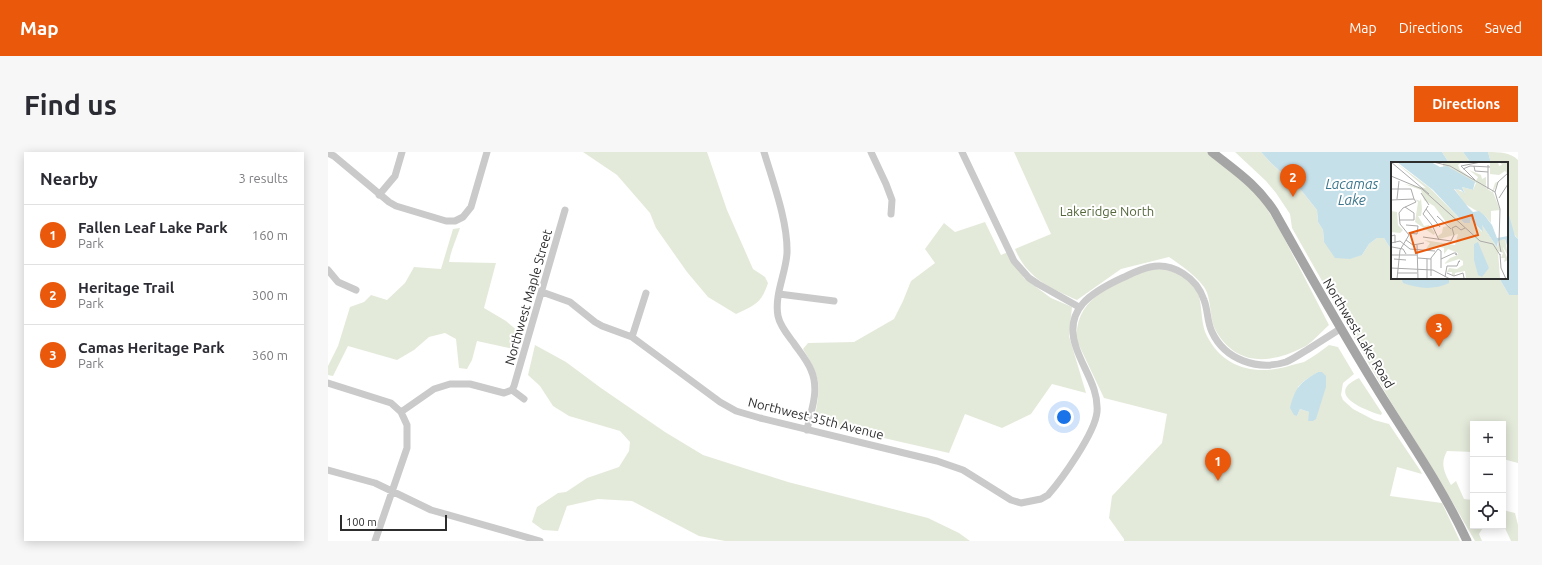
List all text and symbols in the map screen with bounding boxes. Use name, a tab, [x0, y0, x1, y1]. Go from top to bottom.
text: Map	[20, 17, 59, 39]
text: Map	[1349, 20, 1377, 36]
text: Directions	[1399, 20, 1463, 36]
text: Saved	[1485, 20, 1522, 36]
button: Directions	[1414, 86, 1518, 122]
text: Find us	[24, 89, 117, 120]
inset map	[1391, 162, 1508, 279]
pin: 2	[1280, 164, 1306, 197]
text: Nearby	[40, 169, 98, 188]
text: 3 results	[238, 171, 288, 185]
water label: Lacamas Lake	[1326, 176, 1379, 208]
park label: Lakeridge North	[1060, 204, 1154, 218]
text: Fallen Leaf Lake Park	[78, 219, 228, 236]
street label: Northwest Maple Street	[502, 227, 554, 367]
text: 1	[49, 228, 57, 242]
text: 160 m	[252, 228, 288, 242]
text: Park	[78, 236, 104, 250]
street label: Northwest Lake Road	[1321, 276, 1397, 390]
text: Heritage Trail	[78, 279, 174, 296]
text: 2	[49, 288, 57, 302]
text: 300 m	[252, 288, 288, 302]
text: Park	[78, 296, 104, 310]
pin: 3	[1426, 314, 1452, 347]
text: Camas Heritage Park	[78, 339, 225, 356]
text: 3	[49, 348, 57, 362]
text: 360 m	[252, 348, 288, 362]
text: Park	[78, 356, 104, 370]
street label: Northwest 35th Avenue	[747, 394, 885, 442]
your location	[1054, 407, 1074, 427]
map controls	[1470, 421, 1506, 529]
button: +	[1470, 421, 1506, 457]
pin: 1	[1205, 448, 1231, 481]
button: −	[1470, 457, 1506, 493]
button: locate	[1470, 493, 1506, 529]
scale bar	[340, 513, 447, 532]
text: 100 m	[346, 516, 377, 528]

